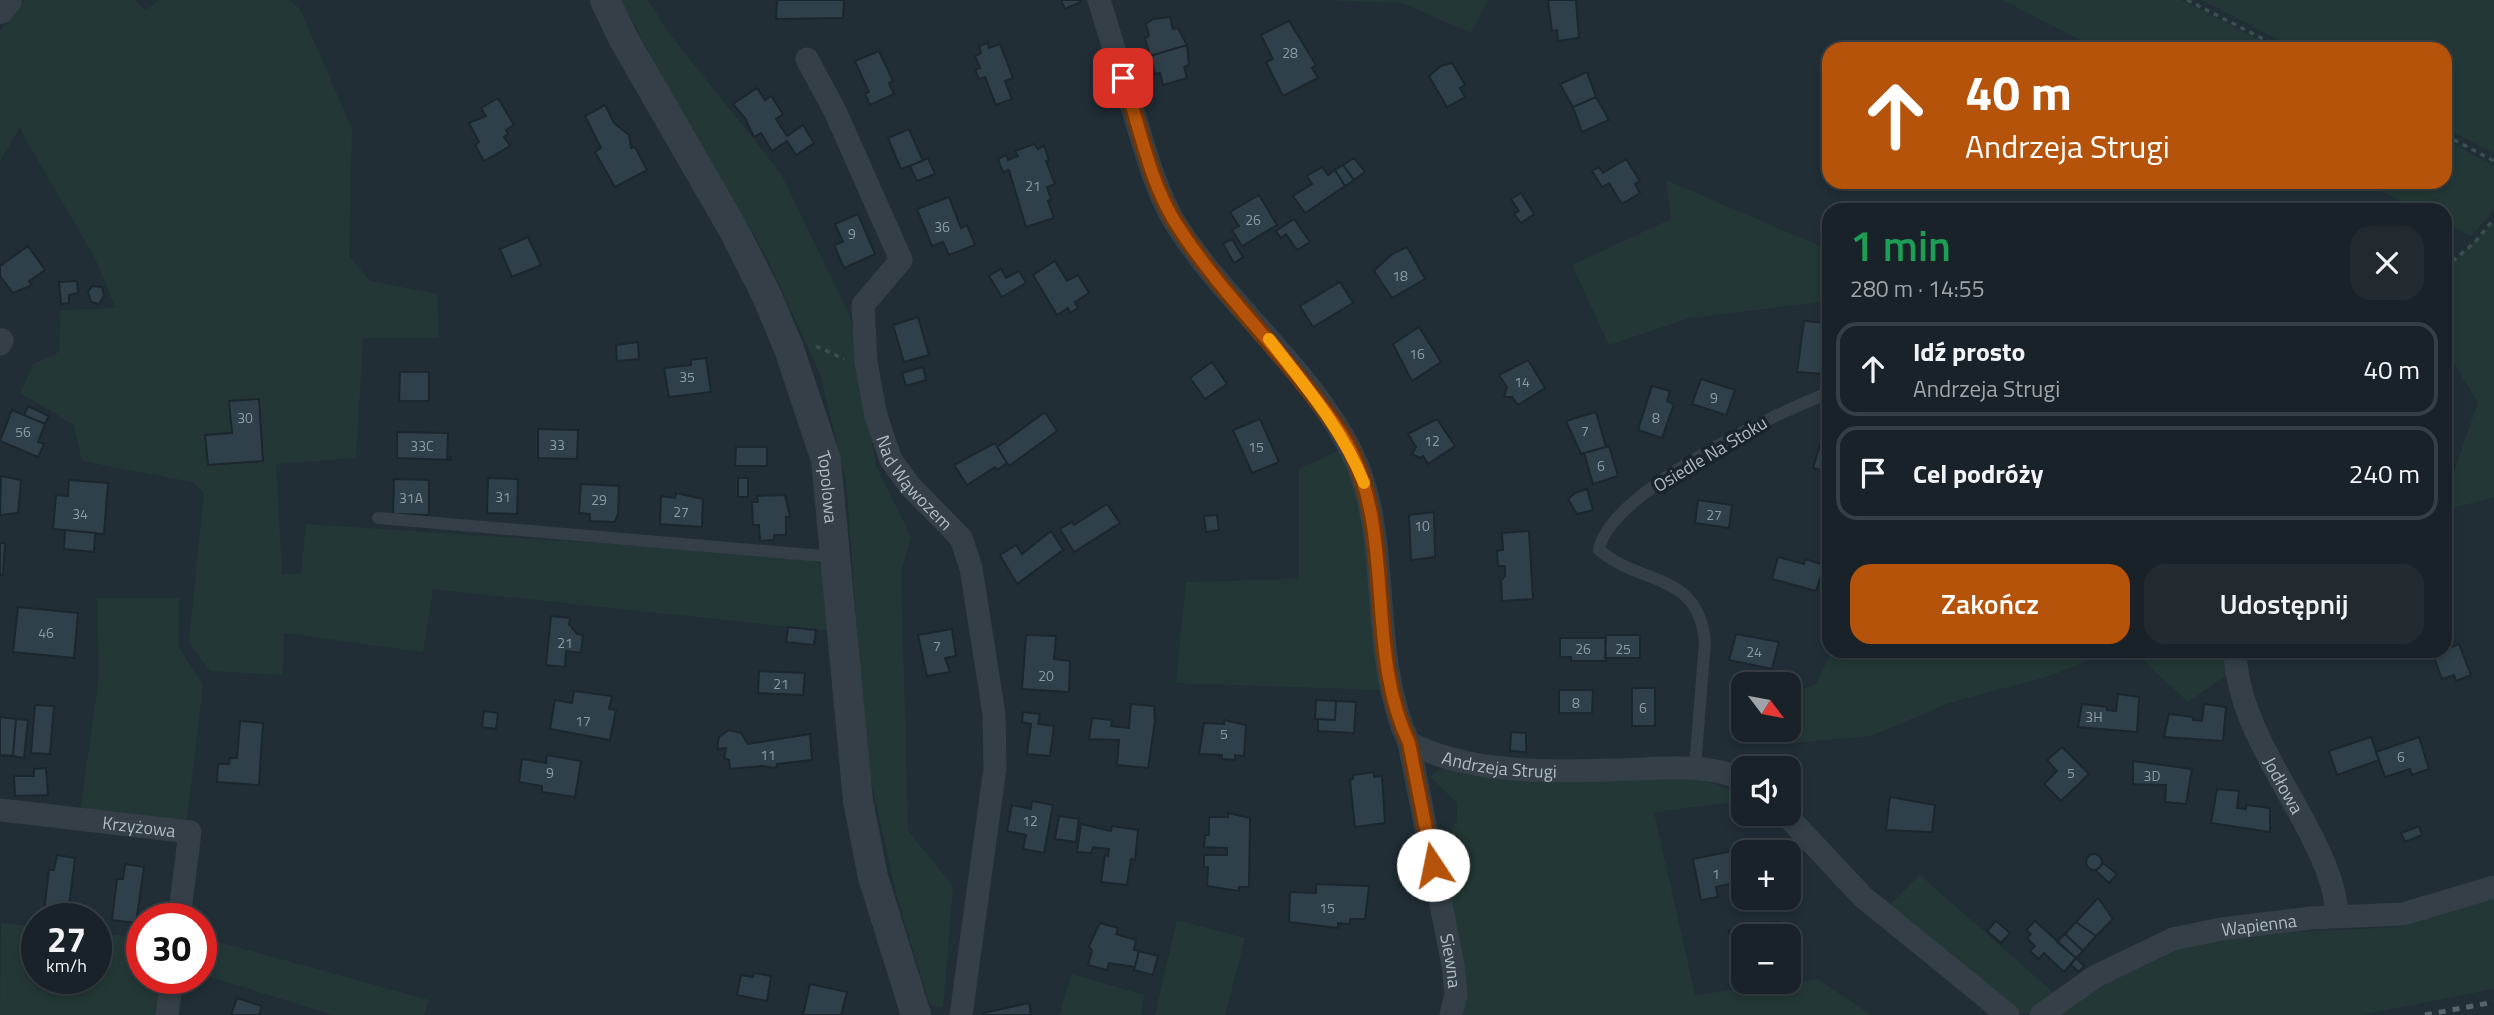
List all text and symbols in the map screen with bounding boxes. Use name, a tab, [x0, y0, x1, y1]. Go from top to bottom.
house number: 28	[1282, 42, 1298, 63]
pin	[1093, 48, 1153, 108]
text: 40 m	[1965, 54, 2072, 129]
icon: arrive	[1104, 59, 1142, 97]
icon: ahead	[1850, 70, 1941, 161]
text: Andrzeja Strugi	[1965, 122, 2170, 170]
house number: 21	[1025, 175, 1041, 196]
house number: 26	[1245, 209, 1261, 230]
text: 1 min	[1850, 213, 1951, 277]
house number: 36	[934, 216, 950, 237]
house number: 9	[848, 223, 856, 244]
button: close	[2350, 226, 2424, 300]
house number: 18	[1392, 265, 1408, 286]
text: 280 m · 14:55	[1850, 271, 1985, 306]
text: Idź prosto	[1913, 332, 2025, 371]
house number: 16	[1409, 343, 1425, 364]
icon: ahead	[1854, 350, 1892, 388]
text: 40 m	[2363, 350, 2420, 389]
house number: 35	[679, 366, 695, 387]
house number: 14	[1514, 371, 1530, 392]
text: Andrzeja Strugi	[1913, 371, 2060, 406]
house number: 9	[1710, 387, 1718, 408]
house number: 30	[237, 407, 253, 428]
house number: 8	[1652, 407, 1660, 428]
street label: Osiedle Na Stoku	[1648, 409, 1772, 499]
house number: 7	[1581, 420, 1589, 441]
house number: 56	[15, 421, 31, 442]
house number: 12	[1424, 430, 1440, 451]
street label: Nad Wąwozem	[870, 431, 959, 536]
house number: 33	[549, 434, 565, 455]
house number: 33C	[410, 435, 434, 456]
house number: 15	[1248, 436, 1264, 457]
street label: Topolowa	[810, 447, 845, 524]
icon: arrive	[1854, 454, 1892, 492]
text: Cel podróży	[1913, 454, 2043, 493]
text: 240 m	[2349, 454, 2420, 493]
house number: 6	[1597, 455, 1605, 476]
house number: 31	[495, 486, 511, 507]
house number: 31A	[399, 487, 424, 508]
house number: 29	[591, 489, 607, 510]
house number: 27	[673, 501, 689, 522]
house number: 34	[72, 503, 88, 524]
house number: 27	[1706, 504, 1722, 525]
house number: 10	[1414, 515, 1430, 536]
button: Zakończ	[1850, 564, 2130, 644]
button: Udostępnij	[2144, 564, 2424, 644]
house number: 46	[38, 622, 54, 643]
house number: 21	[557, 632, 573, 653]
house number: 7	[933, 635, 941, 656]
house number: 26	[1575, 638, 1591, 659]
house number: 25	[1615, 638, 1631, 659]
house number: 24	[1746, 641, 1762, 662]
house number: 20	[1038, 665, 1054, 686]
north arrow	[1731, 672, 1801, 742]
map controls	[1731, 672, 1801, 994]
house number: 21	[773, 673, 789, 694]
house number: 8	[1572, 692, 1580, 713]
house number: 6	[1639, 697, 1647, 718]
house number: 3H	[2085, 706, 2103, 727]
house number: 17	[575, 710, 591, 731]
house number: 5	[1220, 723, 1228, 744]
street label: Andrzeja Strugi	[1439, 743, 1557, 784]
house number: 11	[760, 744, 776, 765]
house number: 6	[2397, 746, 2405, 767]
street label: Jodłowa	[2257, 752, 2311, 819]
button: sound	[1731, 756, 1801, 826]
house number: 9	[546, 762, 554, 783]
house number: 5	[2067, 762, 2075, 783]
house number: 3D	[2144, 765, 2160, 786]
street label: Krzyżowa	[101, 808, 177, 844]
house number: 12	[1022, 810, 1038, 831]
position arrow	[1396, 828, 1470, 902]
button: +	[1731, 840, 1801, 910]
house number: 1	[1712, 863, 1720, 884]
house number: 15	[1319, 897, 1335, 918]
speed limit sign: 30	[126, 903, 217, 994]
street label: Wapienna	[2220, 906, 2298, 942]
text: 27	[47, 912, 86, 966]
button: −	[1731, 924, 1801, 994]
street label: Siewna	[1434, 931, 1469, 989]
text: km/h	[46, 952, 87, 979]

